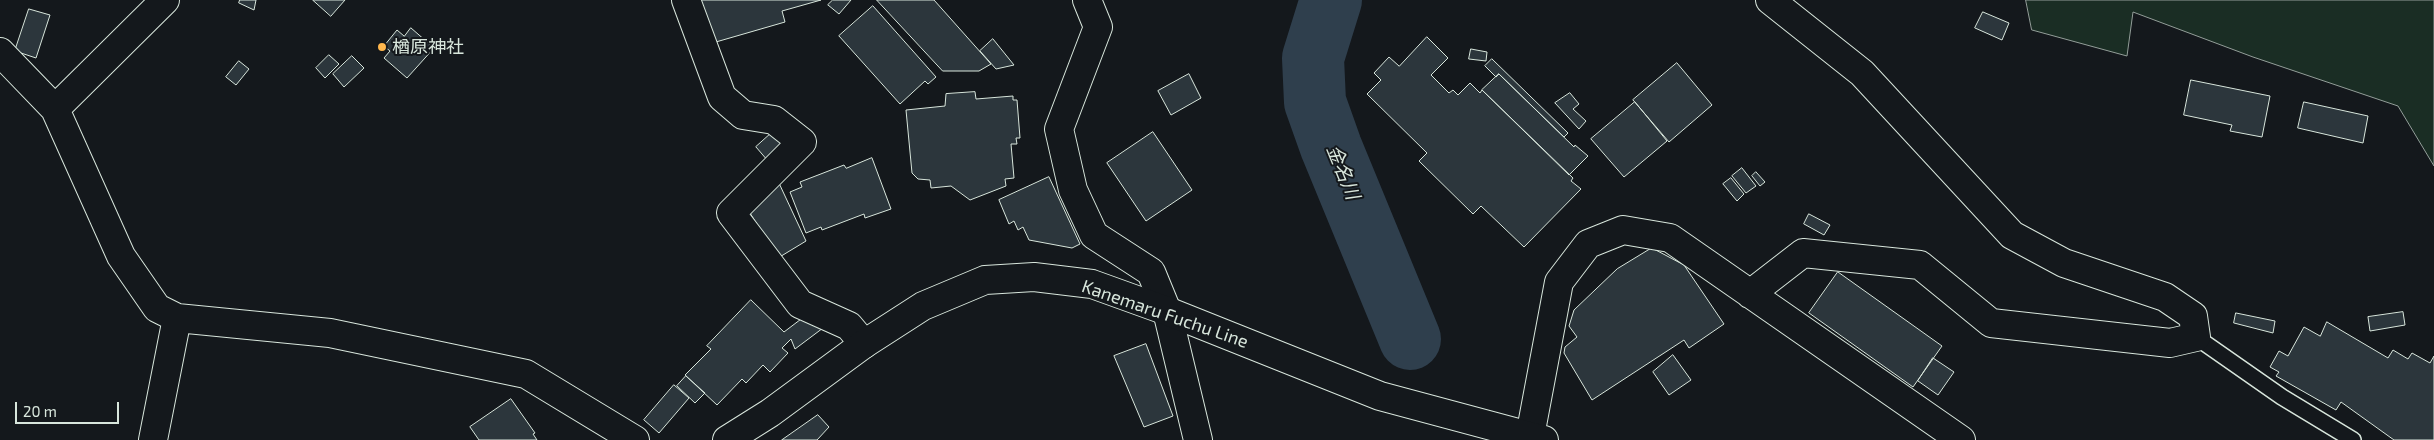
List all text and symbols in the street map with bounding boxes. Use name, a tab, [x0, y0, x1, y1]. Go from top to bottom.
place label: 楢原神社	[392, 36, 464, 58]
marker: 楢原神社	[376, 41, 388, 53]
water label: 金名川	[1322, 141, 1364, 203]
street label: Kanemaru Fuchu Line	[1079, 275, 1251, 353]
scale bar	[18, 392, 121, 424]
text: 20 m	[23, 402, 57, 420]

